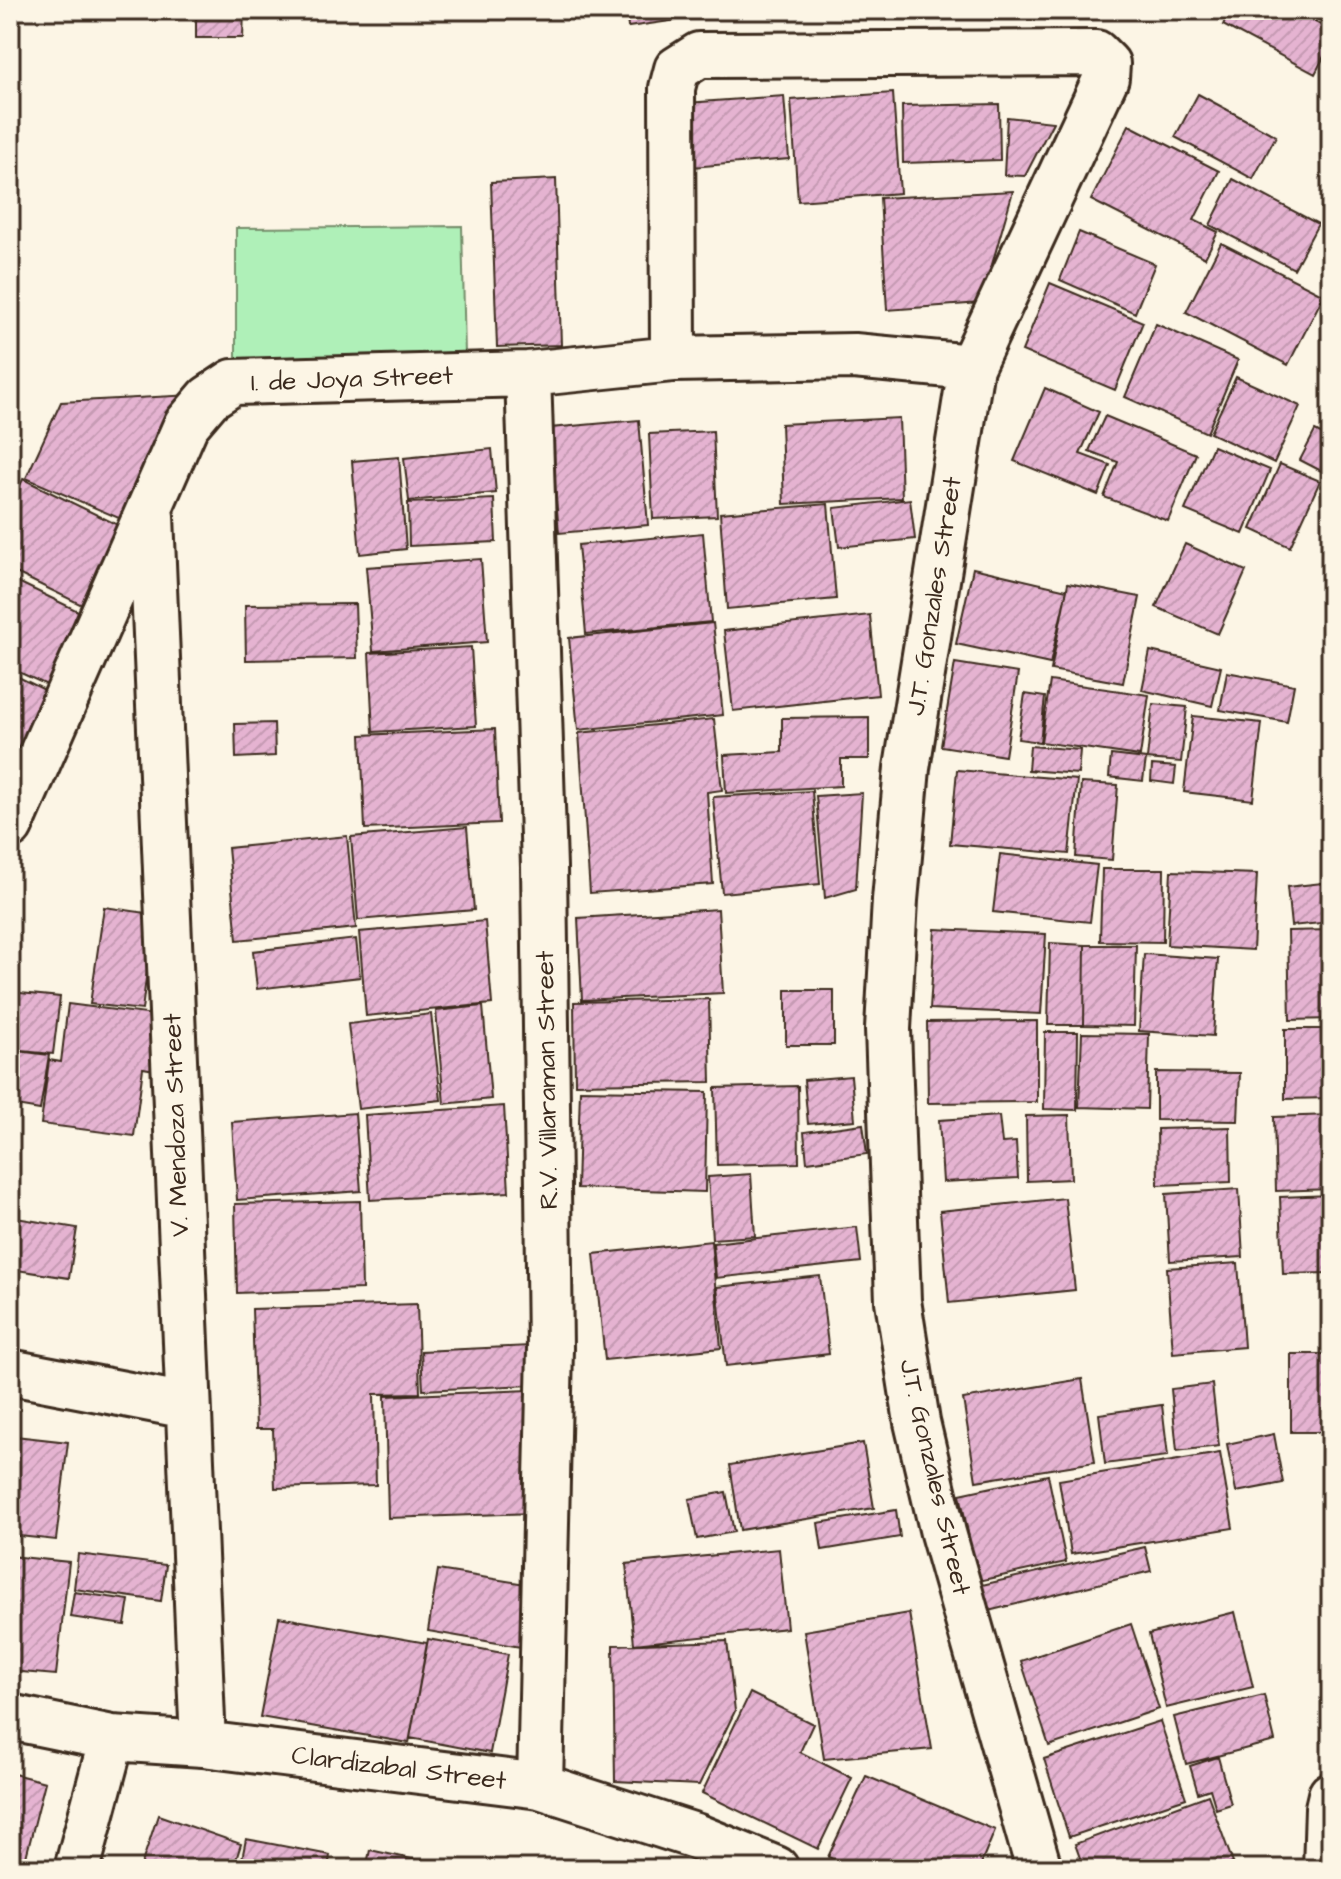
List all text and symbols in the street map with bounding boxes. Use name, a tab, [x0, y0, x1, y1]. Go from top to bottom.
street label: I. de Joya Street	[250, 357, 454, 403]
street label: J.T. Gonzales Street	[897, 474, 971, 718]
street label: R.V. Villaraman Street	[527, 950, 567, 1210]
street label: V. Mendoza Street	[154, 1012, 198, 1237]
street label: J.T. Gonzales Street	[890, 1355, 980, 1599]
street label: Clardizabal Street	[290, 1737, 509, 1799]

